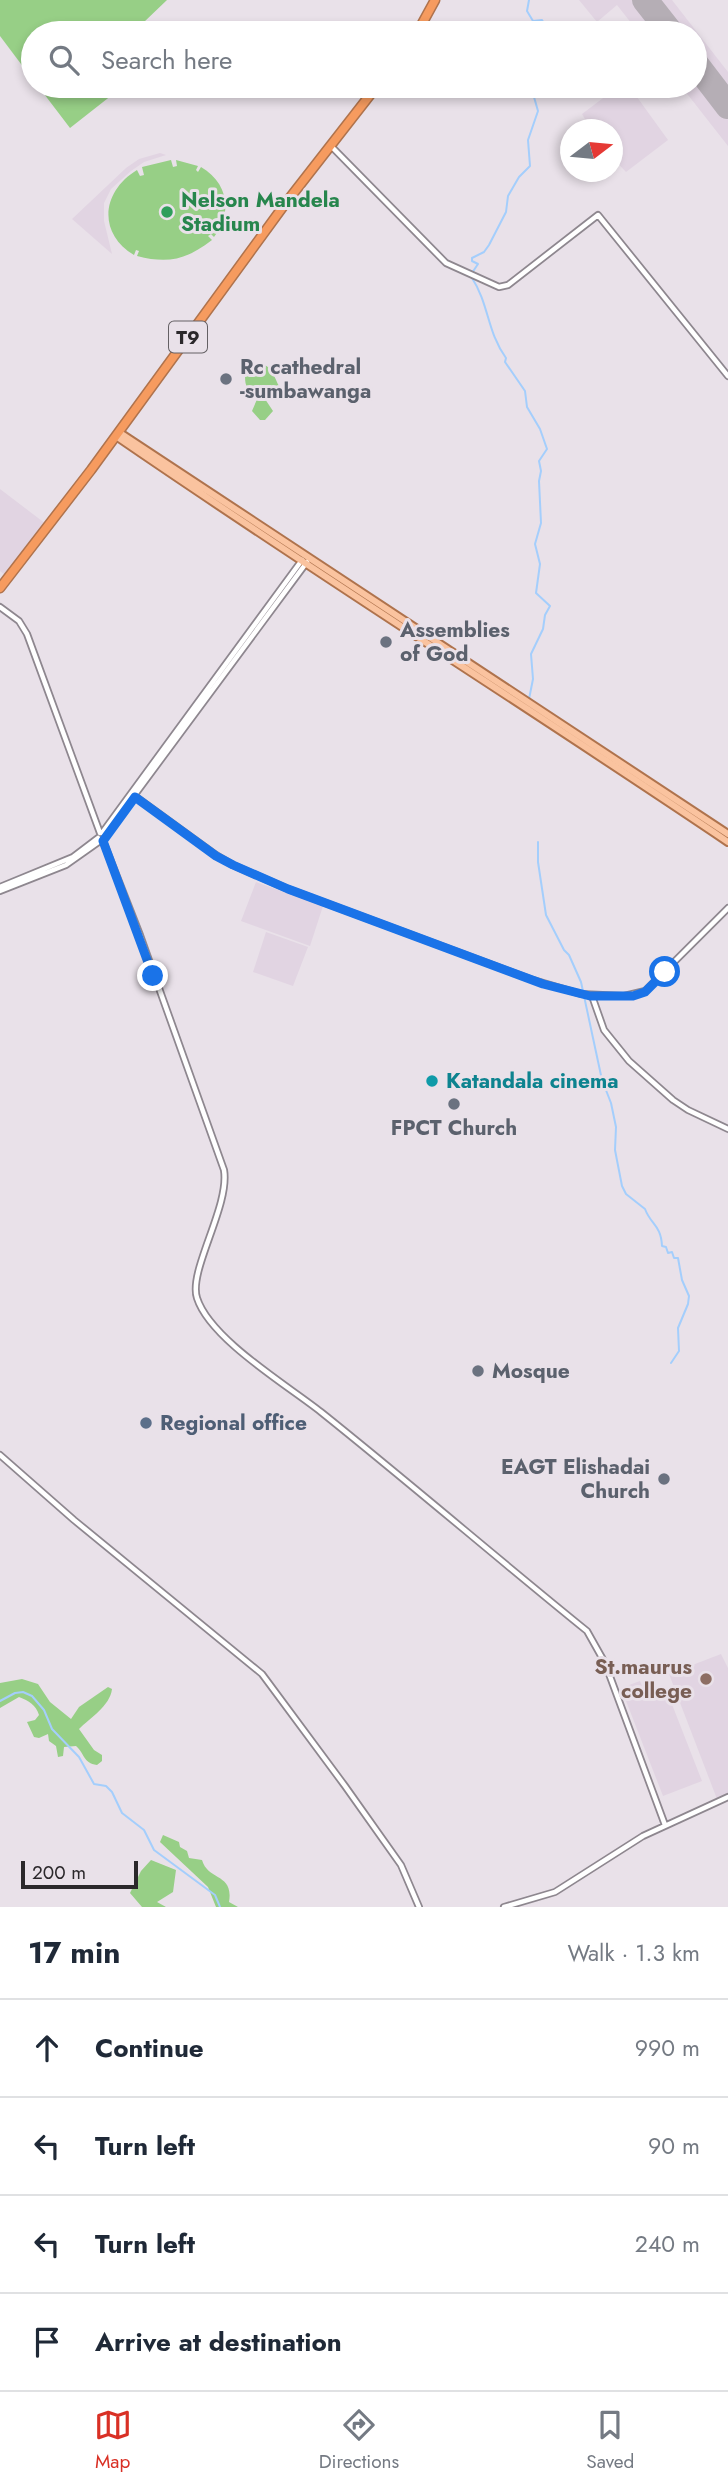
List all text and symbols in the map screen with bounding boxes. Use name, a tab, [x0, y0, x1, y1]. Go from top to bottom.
search box	[21, 21, 707, 98]
icon: search	[45, 41, 83, 79]
text: Search here	[101, 41, 233, 79]
north arrow	[560, 119, 623, 182]
place label: Nelson Mandela Stadium	[181, 185, 340, 239]
marker: Nelson Mandela Stadium	[159, 204, 175, 220]
road number: T9	[169, 322, 207, 352]
place label: Rc cathedral -sumbawanga	[240, 352, 371, 406]
marker: Rc cathedral -sumbawanga	[218, 371, 234, 387]
place label: Assemblies of God	[399, 615, 510, 669]
marker: Assemblies of God	[378, 634, 394, 650]
route start	[649, 956, 680, 987]
route end	[137, 960, 168, 991]
place label: Katandala cinema	[446, 1066, 618, 1096]
marker: Katandala cinema	[424, 1073, 440, 1089]
marker: FPCT Church	[446, 1096, 462, 1112]
place label: FPCT Church	[391, 1113, 517, 1143]
place label: Mosque	[492, 1356, 570, 1386]
marker: Mosque	[470, 1363, 486, 1379]
place label: Regional office	[160, 1408, 307, 1438]
marker: Regional office	[138, 1415, 154, 1431]
place label: EAGT Elishadai Church	[501, 1452, 650, 1506]
marker: EAGT Elishadai Church	[656, 1471, 672, 1487]
place label: St.maurus college	[595, 1652, 692, 1706]
marker: St.maurus college	[698, 1671, 714, 1687]
scale bar	[21, 1858, 138, 1890]
text: 200 m	[32, 1859, 86, 1886]
text: 17 min	[28, 1931, 121, 1974]
text: Walk · 1.3 km	[568, 1936, 700, 1970]
icon: ahead	[28, 2029, 66, 2067]
text: Continue	[95, 2029, 204, 2067]
text: 990 m	[635, 2031, 700, 2065]
icon: left	[28, 2127, 66, 2165]
text: Turn left	[95, 2127, 195, 2165]
text: 90 m	[648, 2129, 700, 2163]
icon: left	[28, 2225, 66, 2263]
text: Turn left	[95, 2225, 195, 2263]
text: 240 m	[635, 2227, 700, 2261]
icon: arrive	[28, 2323, 66, 2361]
text: Arrive at destination	[95, 2323, 342, 2361]
tab: Map	[94, 2406, 132, 2475]
tab: Directions	[319, 2406, 399, 2475]
tab: Saved	[586, 2406, 634, 2475]

